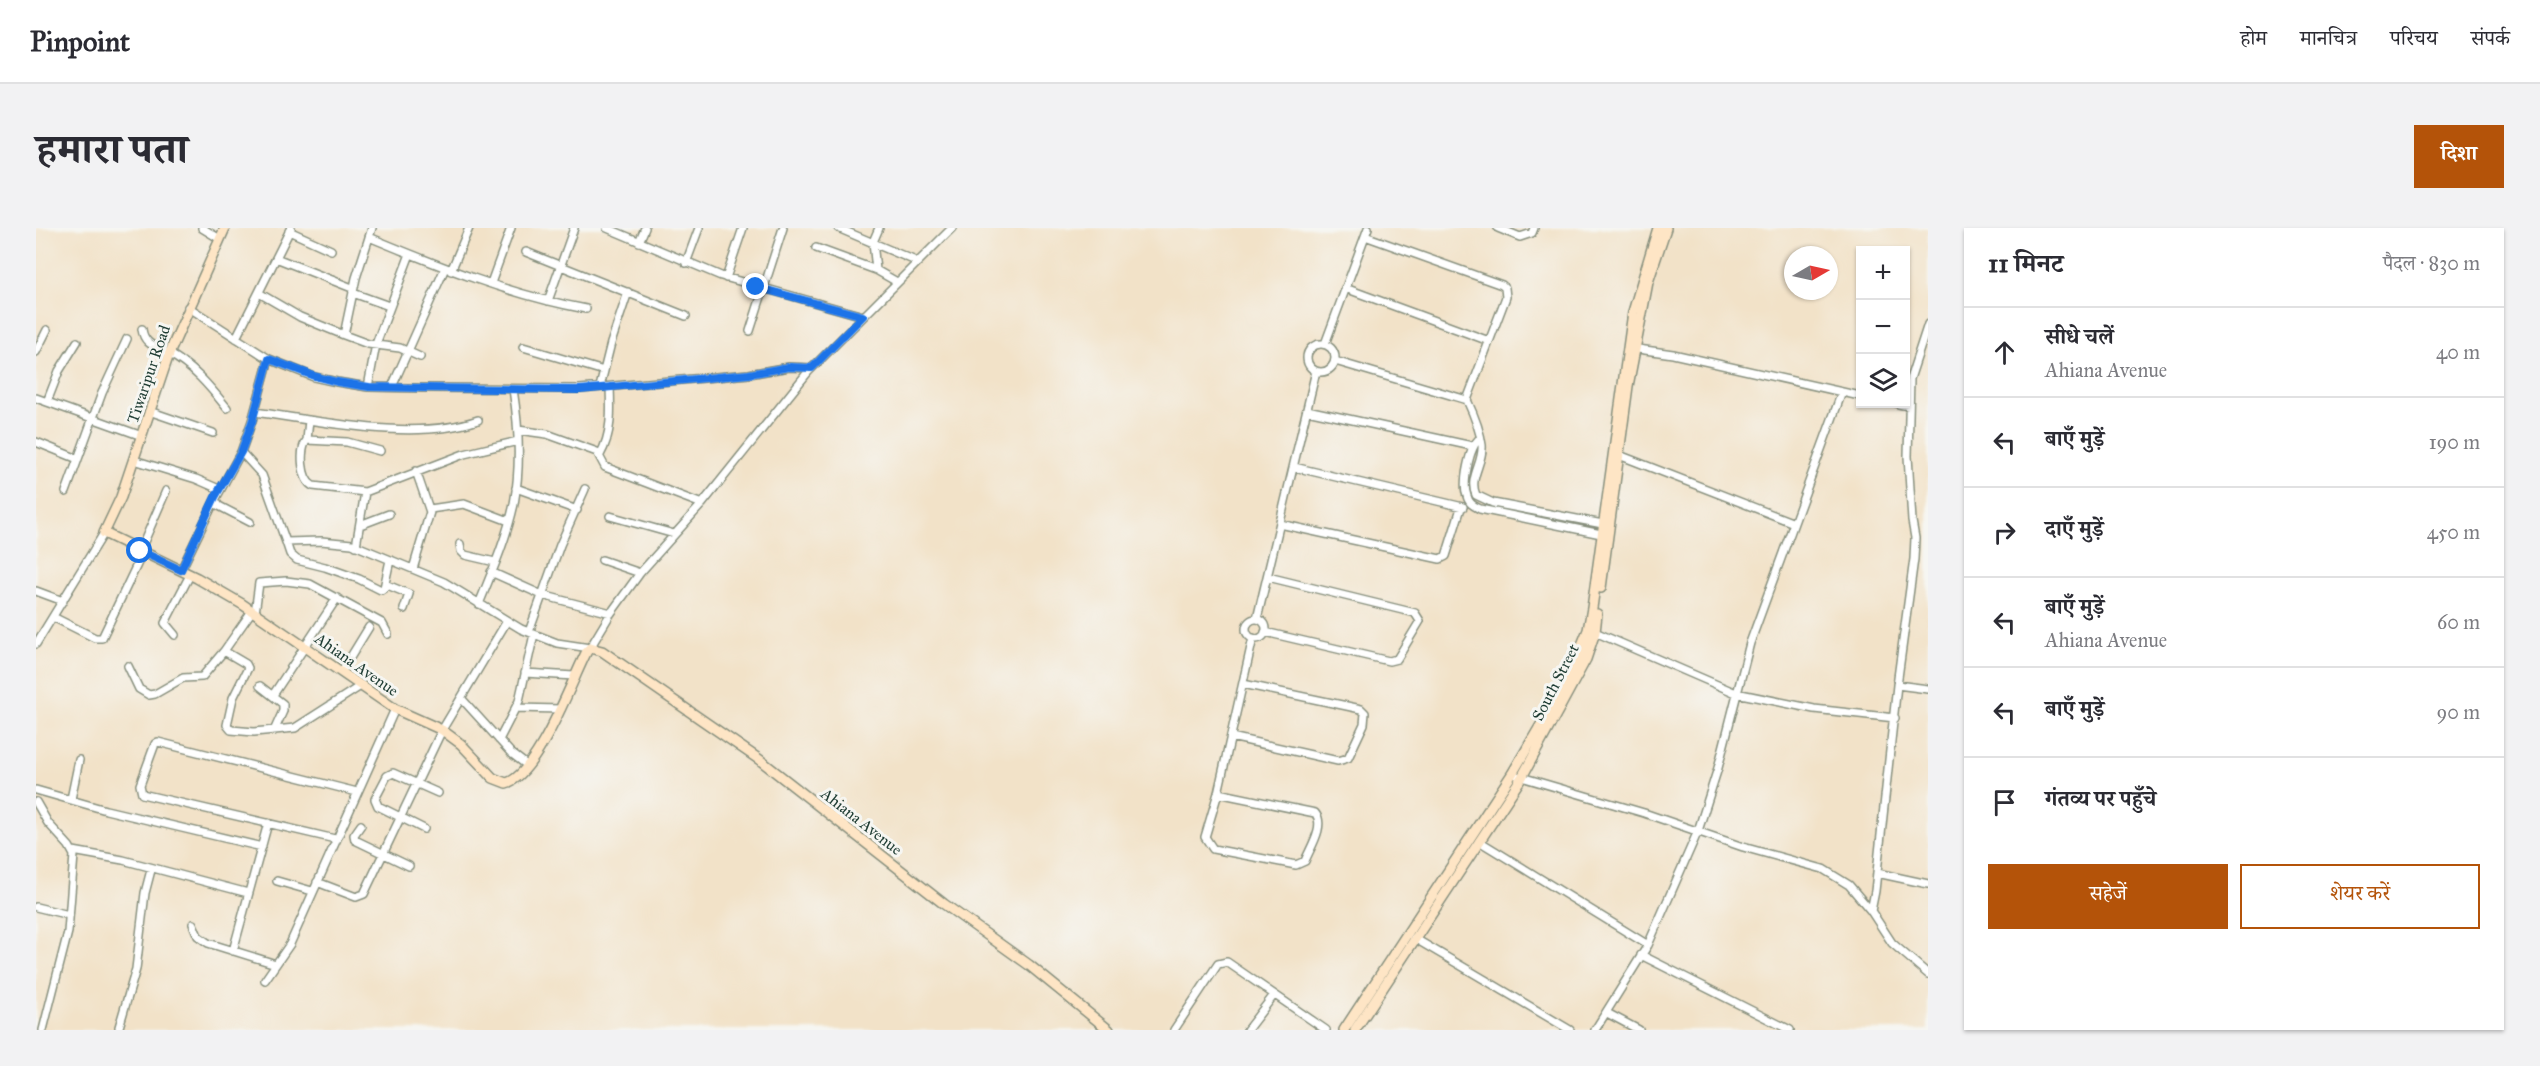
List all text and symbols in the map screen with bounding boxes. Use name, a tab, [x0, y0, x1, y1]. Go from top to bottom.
text: Pinpoint	[30, 24, 130, 59]
text: होम	[2240, 25, 2267, 51]
text: मानचित्र	[2300, 25, 2357, 51]
text: परिचय	[2390, 25, 2438, 51]
text: संपर्क	[2471, 25, 2510, 51]
text: हमारा पता	[36, 123, 188, 175]
button: दिशा	[2414, 125, 2504, 188]
north arrow	[1784, 246, 1838, 300]
map controls	[1856, 246, 1910, 408]
button: +	[1856, 246, 1910, 300]
text: 11 मिनट	[1988, 247, 2063, 279]
text: पैदल · 830 m	[2383, 251, 2480, 275]
route end	[742, 273, 768, 299]
button: −	[1856, 300, 1910, 354]
street label: Tiwaripur Road	[123, 322, 174, 426]
text: सीधे चलें	[2045, 323, 2114, 350]
icon: ahead	[1988, 336, 2021, 369]
text: 40 m	[2436, 340, 2480, 364]
button: layers	[1856, 354, 1910, 408]
text: Ahiana Avenue	[2045, 358, 2167, 382]
text: बाएँ मुड़ें	[2045, 425, 2104, 452]
icon: left	[1988, 426, 2021, 459]
text: 190 m	[2429, 430, 2480, 454]
text: दाएँ मुड़ें	[2045, 515, 2104, 542]
icon: right	[1988, 516, 2021, 549]
text: 450 m	[2427, 520, 2480, 544]
route start	[126, 537, 152, 563]
text: बाएँ मुड़ें	[2045, 593, 2104, 620]
icon: left	[1988, 606, 2021, 639]
text: 60 m	[2437, 610, 2480, 634]
street label: Ahiana Avenue	[310, 628, 402, 700]
text: Ahiana Avenue	[2045, 628, 2167, 652]
street label: South Street	[1528, 640, 1583, 724]
text: बाएँ मुड़ें	[2045, 695, 2104, 722]
icon: left	[1988, 696, 2021, 729]
text: 90 m	[2437, 700, 2480, 724]
street label: Ahiana Avenue	[817, 783, 906, 859]
text: गंतव्य पर पहुँचे	[2045, 785, 2156, 812]
icon: arrive	[1988, 786, 2021, 819]
button: सहेजें	[1988, 864, 2228, 929]
button: शेयर करें	[2240, 864, 2480, 929]

